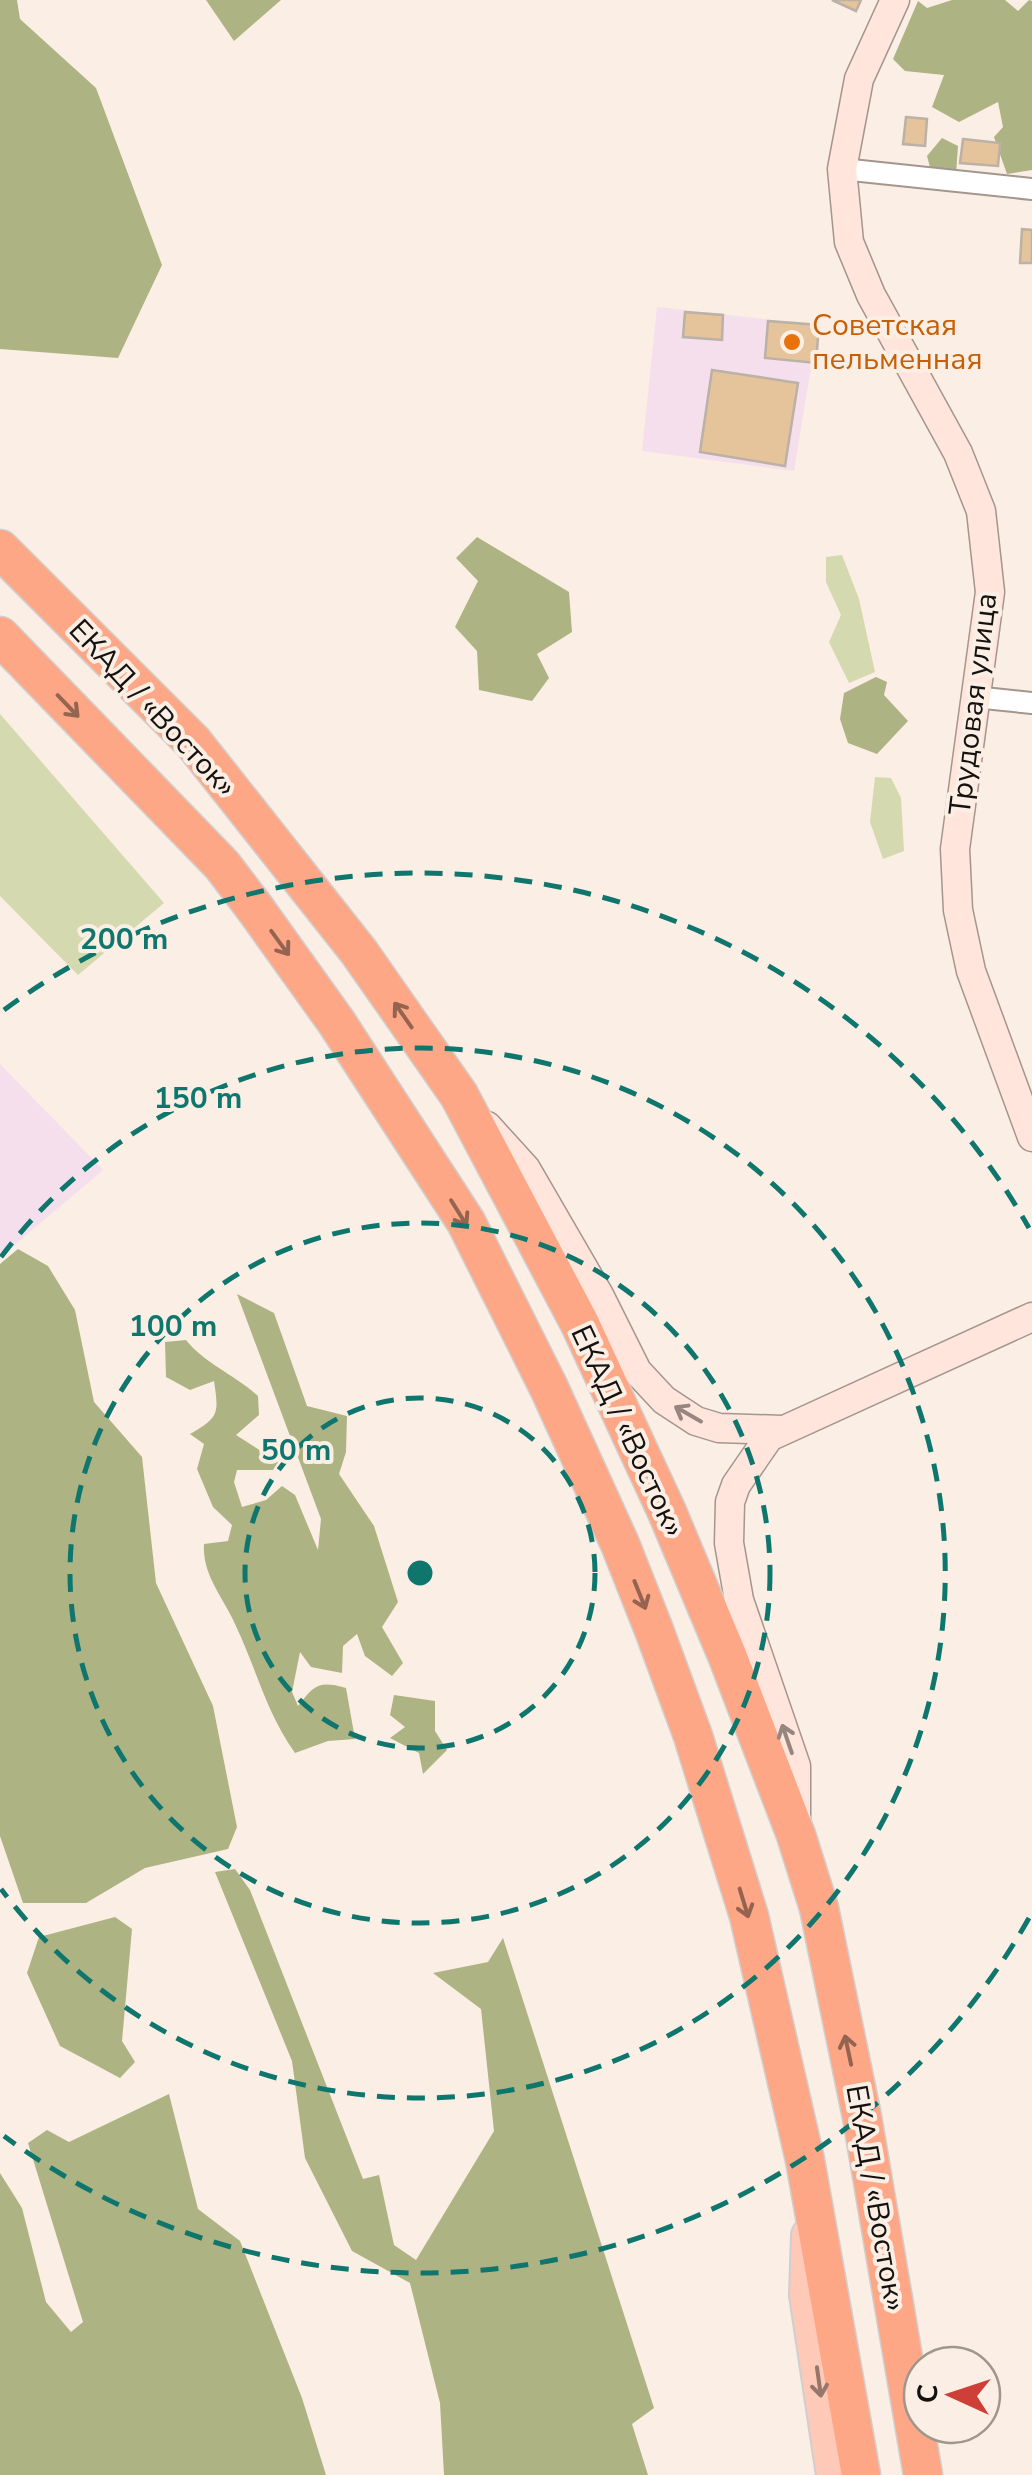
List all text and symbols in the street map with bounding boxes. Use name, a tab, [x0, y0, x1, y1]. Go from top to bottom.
place label: Советская пельменная	[812, 305, 983, 380]
marker: Советская пельменная	[781, 331, 803, 353]
street label: Трудовая улица	[940, 591, 1007, 818]
street label: ЕКАД / «Восток»	[59, 611, 246, 806]
one-way arrow	[56, 694, 80, 718]
text: 200 m	[80, 919, 168, 960]
one-way arrow	[269, 929, 290, 956]
one-way arrow	[393, 1002, 414, 1030]
text: 150 m	[154, 1078, 242, 1119]
one-way arrow	[449, 1199, 470, 1227]
text: 100 m	[129, 1306, 217, 1347]
street label: ЕКАД / «Восток»	[561, 1319, 695, 1544]
one-way arrow	[674, 1404, 703, 1424]
text: 50 m	[261, 1430, 331, 1471]
centre of rings	[402, 1555, 438, 1591]
one-way arrow	[633, 1579, 651, 1610]
one-way arrow	[777, 1724, 795, 1755]
one-way arrow	[737, 1887, 755, 1918]
one-way arrow	[838, 2035, 857, 2067]
street label: ЕКАД / «Восток»	[835, 2082, 916, 2315]
north arrow	[902, 2345, 1002, 2445]
one-way arrow	[811, 2365, 829, 2398]
text: С	[909, 2383, 948, 2404]

